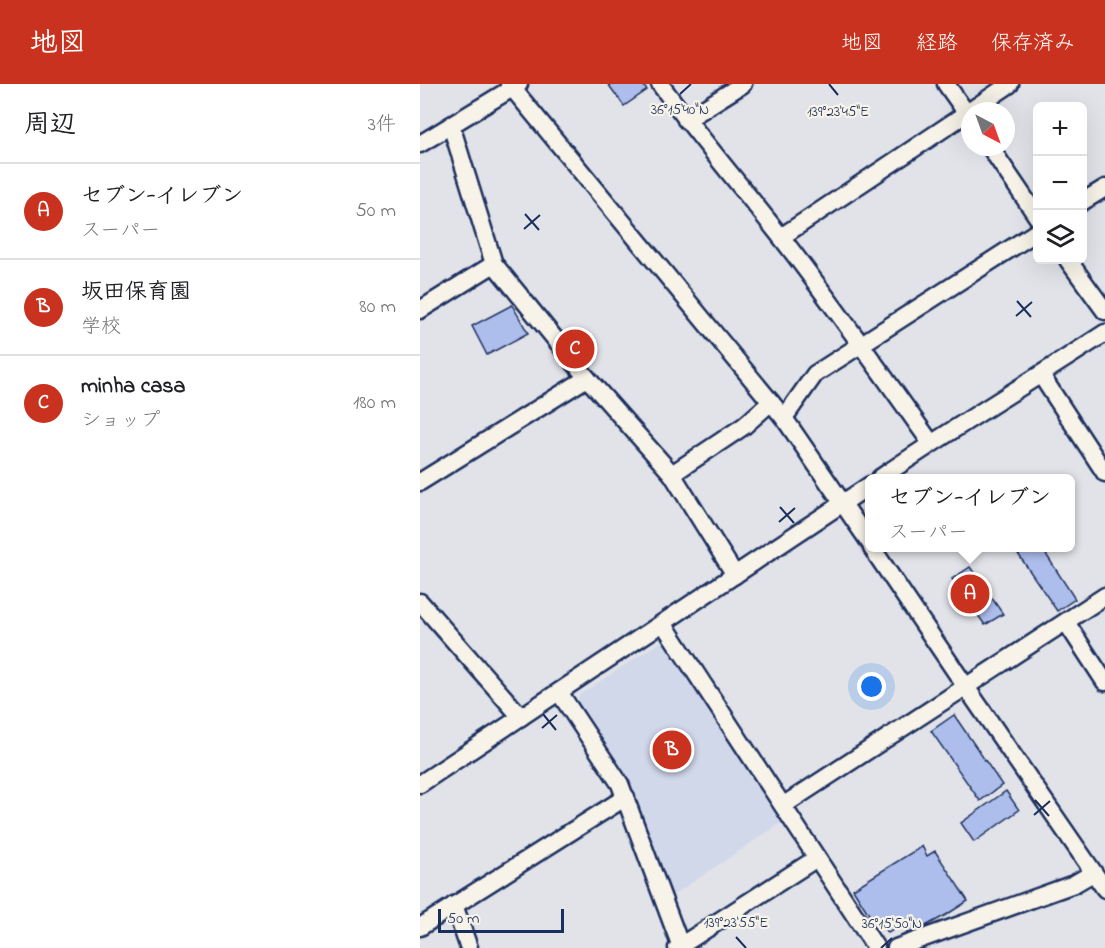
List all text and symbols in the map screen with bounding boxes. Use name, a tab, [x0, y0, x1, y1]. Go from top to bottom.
text: 地図	[30, 24, 86, 65]
text: 地図	[841, 29, 883, 59]
text: 経路	[916, 29, 958, 59]
text: 保存済み	[991, 29, 1075, 59]
text: 36°15'40"N	[651, 99, 709, 121]
text: 139°23'45"E	[807, 101, 869, 123]
north arrow	[961, 102, 1015, 156]
map controls	[1033, 102, 1087, 264]
button: +	[1033, 102, 1087, 156]
text: 周辺	[24, 107, 76, 145]
text: 3件	[368, 111, 396, 140]
button: −	[1033, 156, 1087, 210]
text: セブン-イレブン	[81, 181, 243, 213]
text: A	[37, 197, 50, 226]
text: 50 m	[355, 197, 396, 226]
button: layers	[1033, 210, 1087, 264]
text: スーパー	[81, 217, 160, 246]
text: 坂田保育園	[81, 277, 191, 309]
text: B	[37, 293, 50, 322]
text: 80 m	[359, 293, 396, 322]
text: 学校	[81, 313, 121, 342]
pin: C	[556, 326, 594, 372]
text: minha casa	[81, 371, 185, 403]
text: C	[38, 389, 49, 418]
text: 180 m	[353, 389, 396, 418]
text: ショップ	[81, 407, 160, 436]
popup	[865, 474, 1075, 552]
text: セブン-イレブン	[889, 483, 1051, 515]
text: スーパー	[889, 519, 968, 548]
pin: A	[950, 572, 990, 616]
your location	[857, 672, 886, 701]
pin: B	[652, 728, 692, 772]
scale bar	[438, 906, 564, 934]
text: 50 m	[447, 907, 479, 931]
text: 139°23'55"E	[704, 912, 768, 934]
text: 36°15'50"N	[862, 913, 922, 935]

